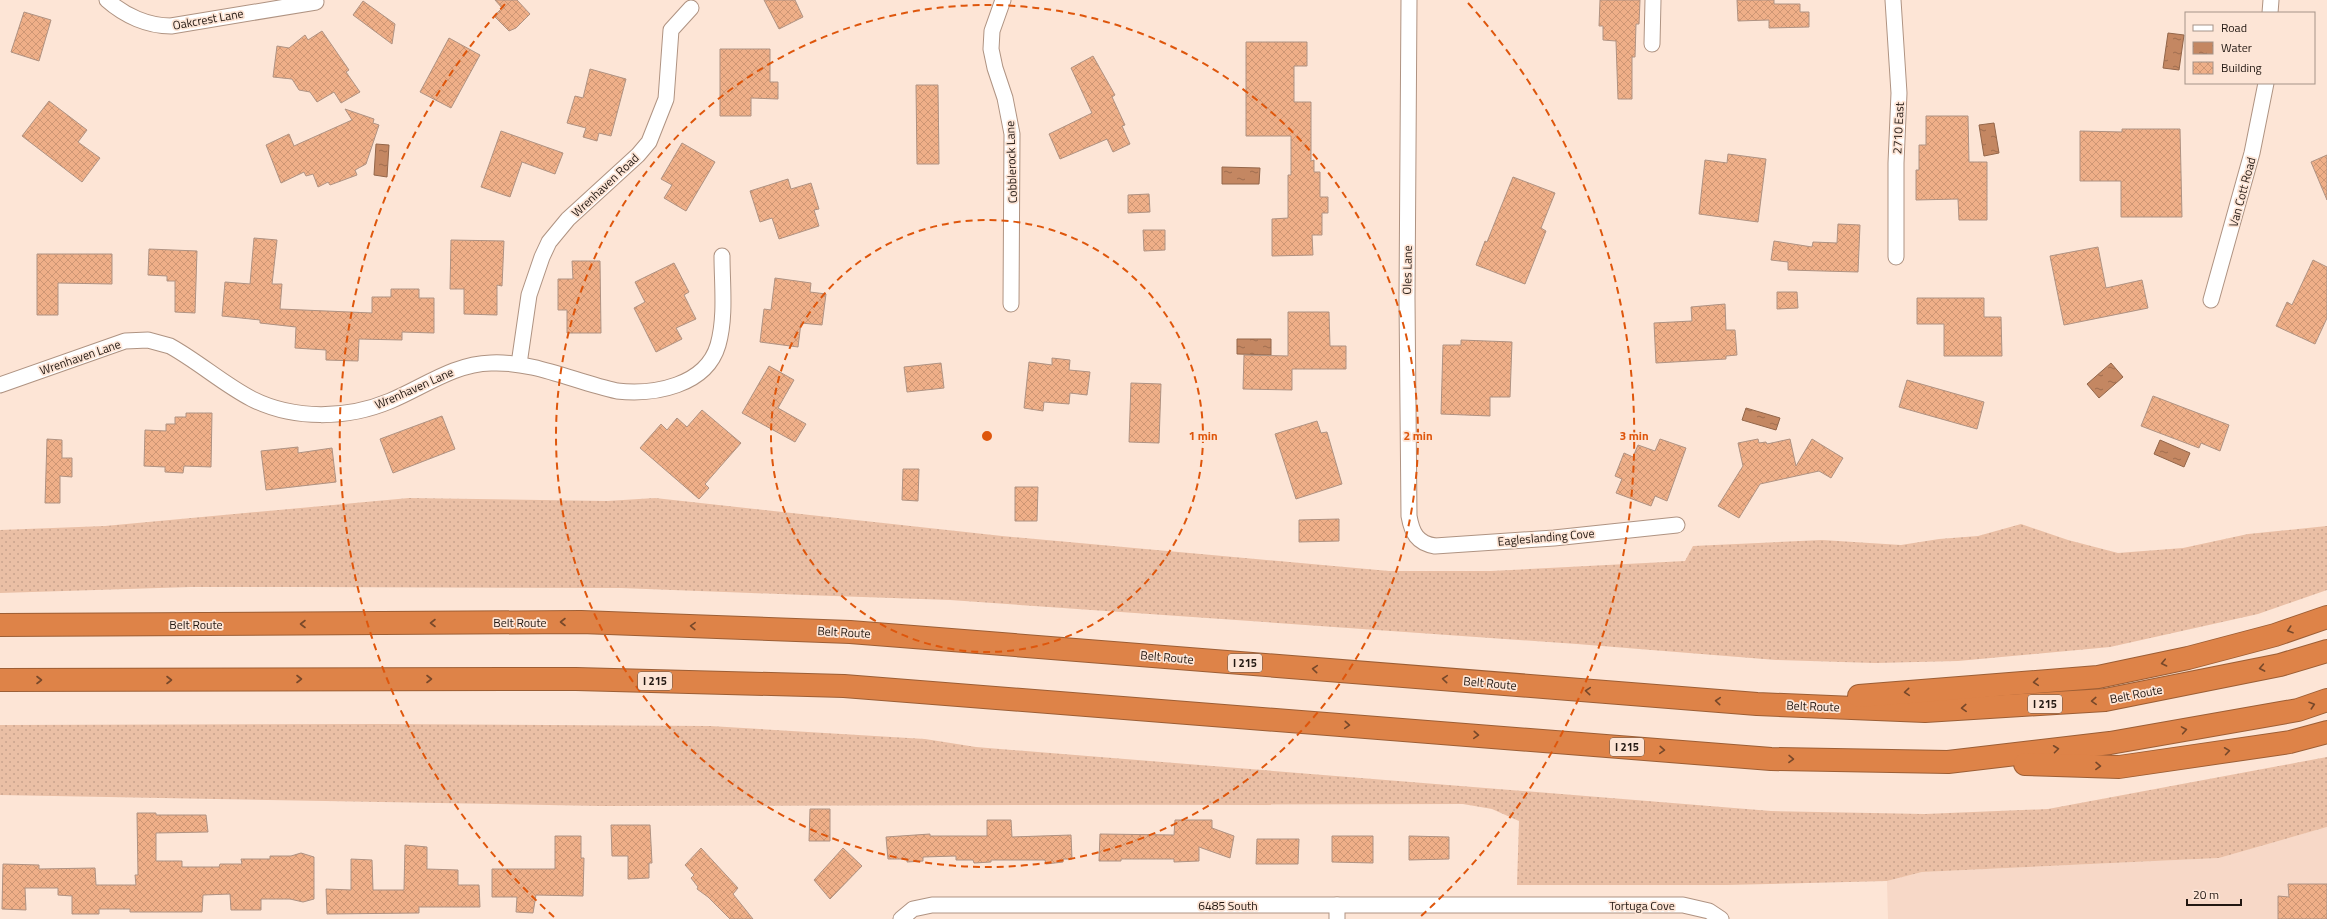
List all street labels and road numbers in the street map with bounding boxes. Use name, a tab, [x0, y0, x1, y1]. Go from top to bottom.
street label: Oakcrest Lane	[171, 3, 245, 35]
street label: 2710 East	[1887, 101, 1909, 154]
street label: Cobblerock Lane	[1000, 120, 1022, 204]
street label: Wrenhaven Road	[567, 149, 643, 221]
street label: Van Cott Road	[2224, 155, 2260, 229]
street label: Oles Lane	[1397, 245, 1417, 295]
street label: Wrenhaven Lane	[37, 334, 123, 380]
street label: Wrenhaven Lane	[372, 362, 456, 414]
street label: Eagleslanding Cove	[1497, 523, 1595, 551]
street label: Belt Route	[493, 613, 547, 632]
street label: Belt Route	[169, 615, 223, 634]
street label: Belt Route	[817, 621, 871, 643]
street label: Belt Route	[1140, 645, 1194, 669]
road number: I 215	[1228, 654, 1262, 672]
street label: Belt Route	[1463, 671, 1517, 695]
road number: I 215	[638, 672, 672, 690]
street label: Belt Route	[2108, 680, 2164, 708]
road number: I 215	[2028, 695, 2062, 713]
street label: Belt Route	[1786, 696, 1840, 716]
road number: I 215	[1610, 738, 1644, 756]
street label: 6485 South	[1198, 896, 1258, 915]
street label: Tortuga Cove	[1609, 896, 1675, 915]

